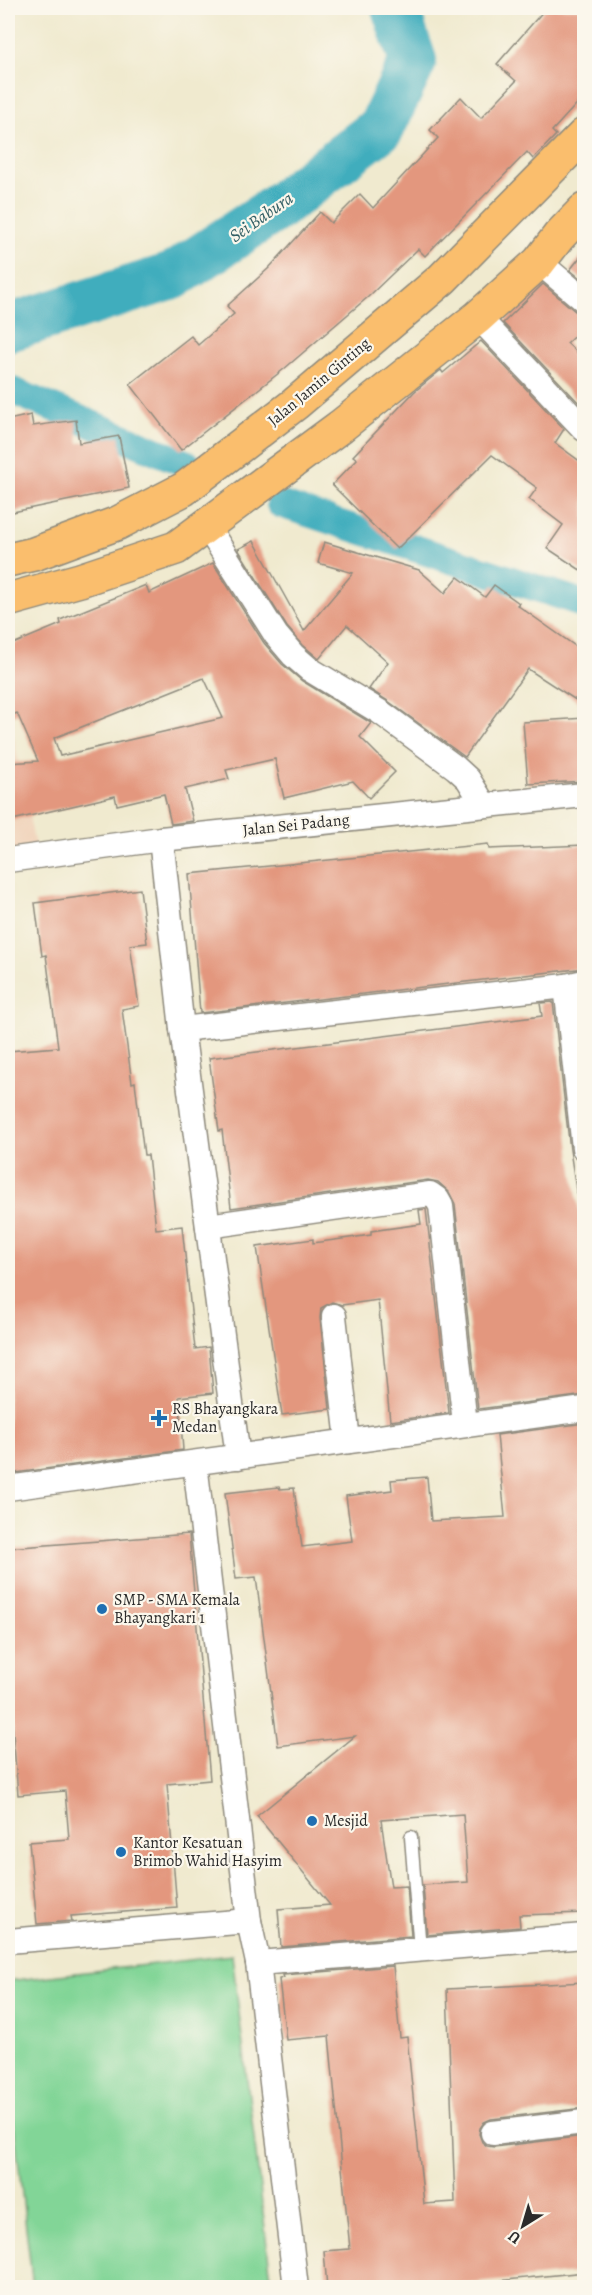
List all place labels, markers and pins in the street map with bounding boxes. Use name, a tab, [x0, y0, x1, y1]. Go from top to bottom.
place label: RS Bhayangkara Medan	[172, 1398, 279, 1438]
marker: RS Bhayangkara Medan	[150, 1409, 168, 1427]
place label: SMP - SMA Kemala Bhayangkari 1	[114, 1589, 241, 1629]
marker: SMP - SMA Kemala Bhayangkari 1	[95, 1602, 109, 1616]
place label: Mesjid	[324, 1810, 368, 1832]
marker: Mesjid	[305, 1814, 319, 1828]
place label: Kantor Kesatuan Brimob Wahid Hasyim	[133, 1832, 282, 1872]
marker: Kantor Kesatuan Brimob Wahid Hasyim	[114, 1845, 128, 1859]

